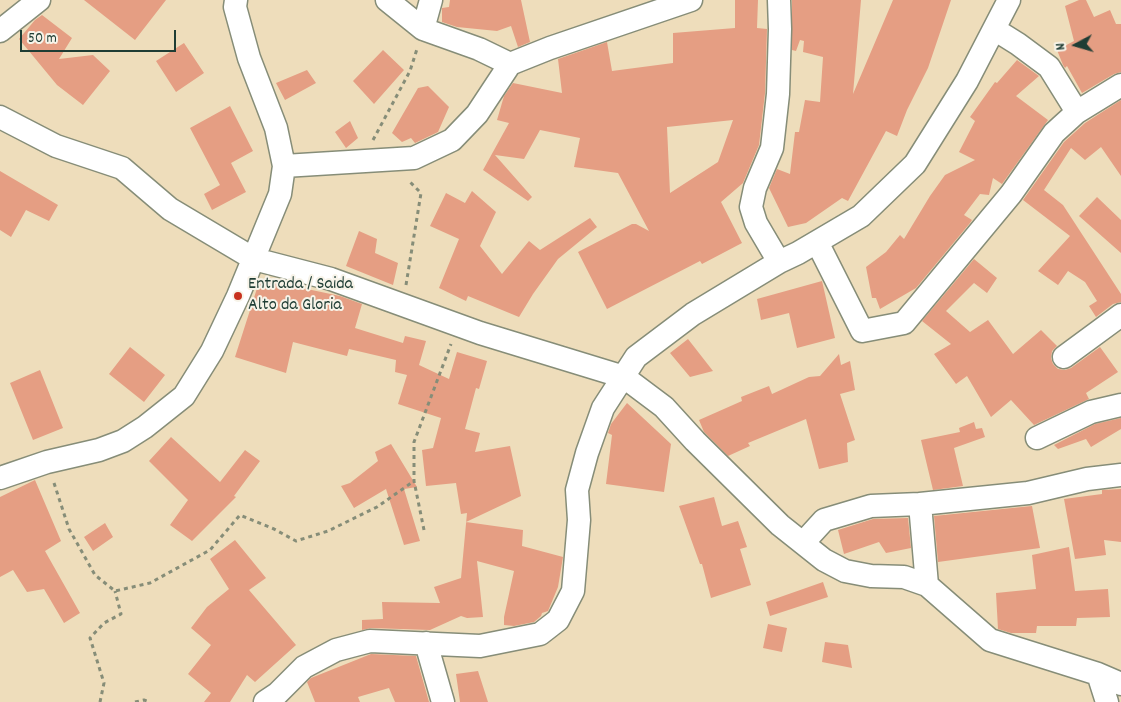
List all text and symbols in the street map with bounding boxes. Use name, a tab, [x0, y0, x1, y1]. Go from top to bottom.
scale bar	[22, 20, 179, 52]
north arrow	[1051, 20, 1101, 70]
text: 50 m	[28, 28, 57, 50]
text: N	[1051, 42, 1071, 51]
place label: Entrada / Saida Alto da Gloria	[248, 275, 353, 318]
marker: Entrada / Saida Alto da Gloria	[232, 290, 244, 302]

